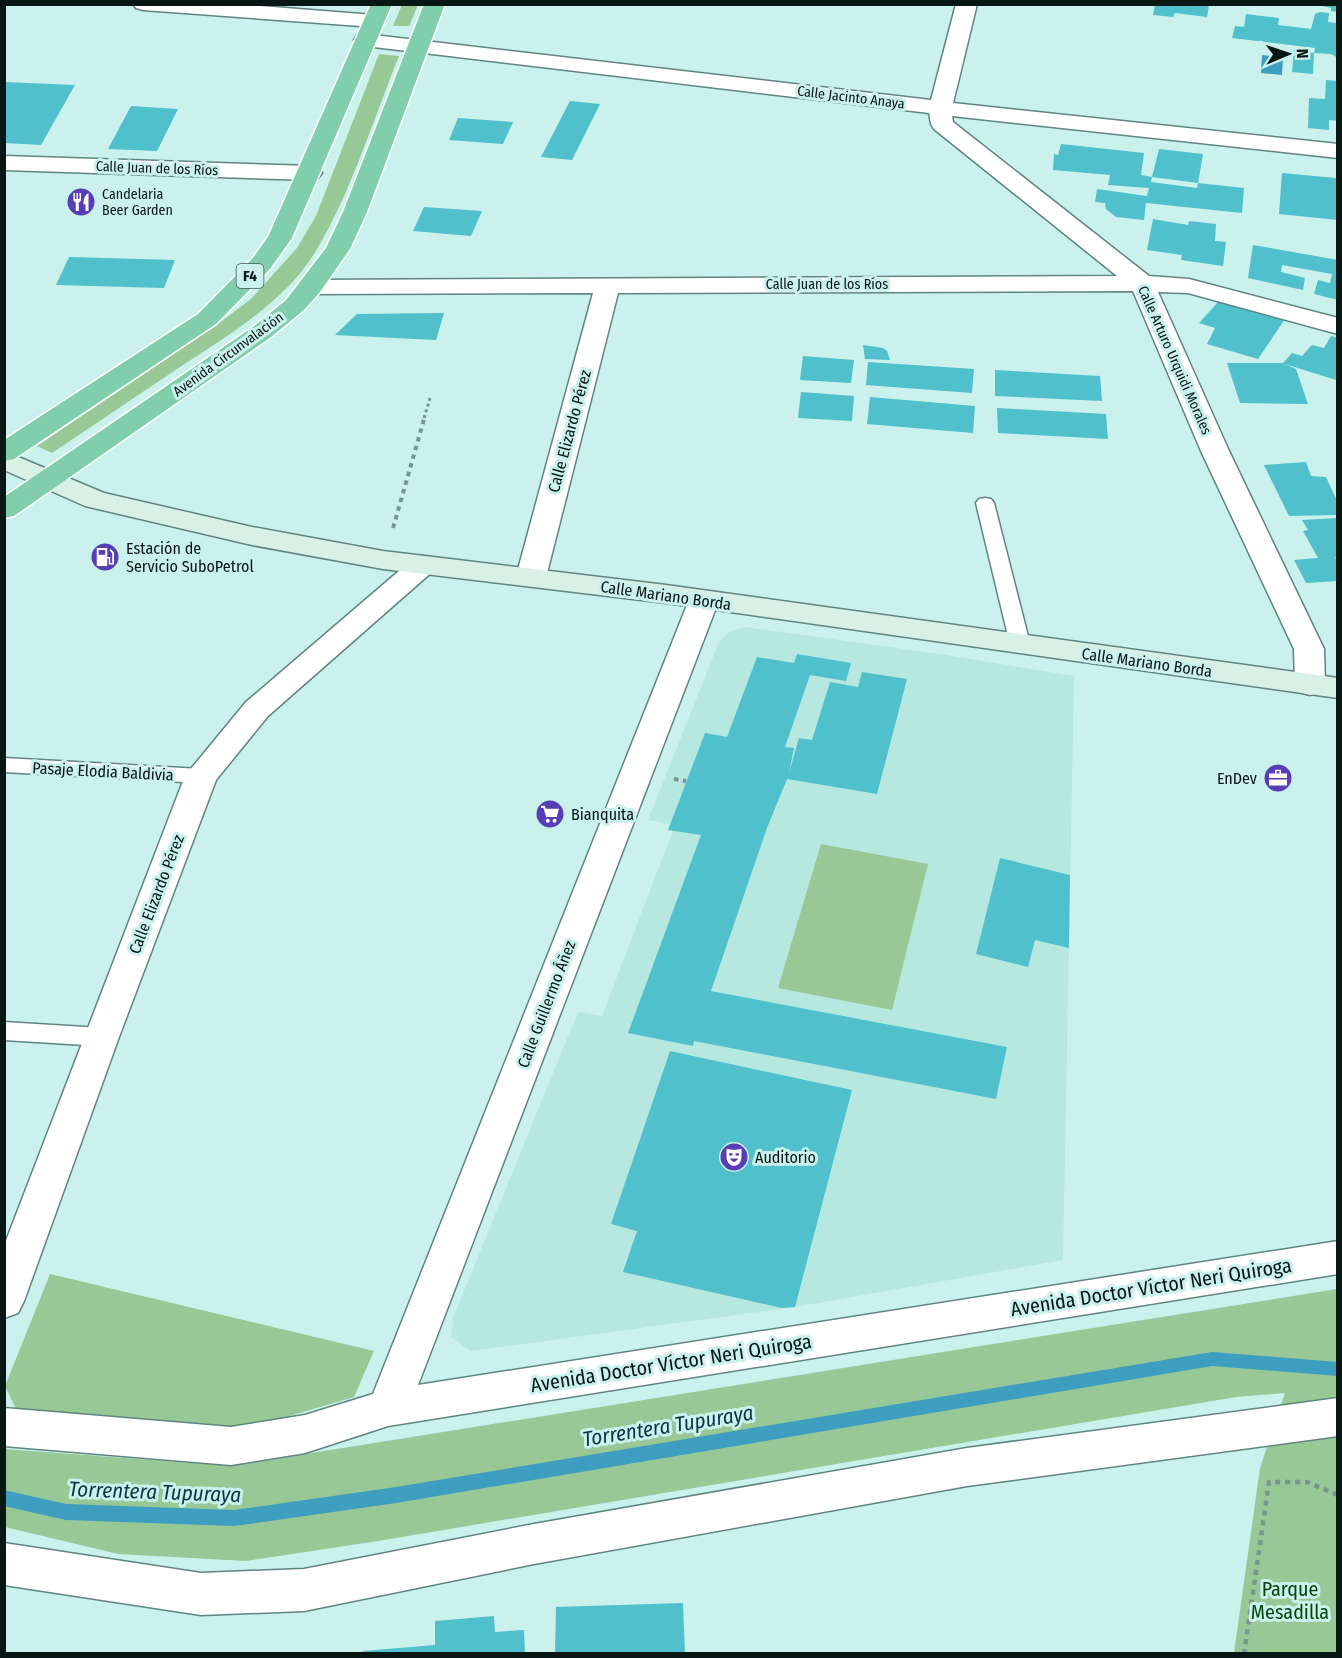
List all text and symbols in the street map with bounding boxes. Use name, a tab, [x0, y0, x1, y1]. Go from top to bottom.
north arrow	[1258, 24, 1318, 84]
text: N	[1293, 48, 1312, 59]
street label: Calle Jacinto Anaya	[796, 82, 906, 113]
street label: Calle Juan de los Ríos	[96, 158, 218, 179]
restaurant icon: Candelaria Beer Garden	[65, 186, 97, 218]
place label: Candelaria Beer Garden	[102, 186, 173, 219]
road number: F4	[236, 264, 264, 288]
street label: Calle Juan de los Ríos	[766, 276, 888, 293]
street label: Calle Arturo Urquidi Morales	[1134, 283, 1215, 437]
street label: Avenida Circunvalación	[170, 309, 287, 400]
street label: Calle Elizardo Pérez	[544, 368, 595, 495]
place label: Estación de Servicio SuboPetrol	[126, 539, 254, 576]
fuel station icon: Estación de Servicio SuboPetrol	[89, 541, 121, 573]
street label: Calle Mariano Borda	[599, 577, 733, 614]
street label: Calle Mariano Borda	[1080, 644, 1214, 681]
street label: Pasaje Elodia Baldivia	[32, 758, 174, 785]
office icon: EnDev	[1262, 762, 1294, 794]
place label: EnDev	[1217, 769, 1257, 788]
supermarket icon: Bianquita	[534, 798, 566, 830]
place label: Bianquita	[571, 805, 634, 824]
street label: Calle Elizardo Pérez	[125, 832, 188, 957]
street label: Calle Guillermo Áñez	[513, 938, 579, 1070]
theatre icon: Auditorio	[718, 1141, 750, 1173]
place label: Auditorio	[755, 1148, 816, 1167]
street label: Avenida Doctor Víctor Neri Quiroga	[1009, 1253, 1293, 1321]
street label: Avenida Doctor Víctor Neri Quiroga	[529, 1329, 813, 1397]
water label: Torrentera Tupuraya	[581, 1400, 755, 1452]
water label: Torrentera Tupuraya	[68, 1476, 242, 1508]
park label: Parque Mesadilla	[1251, 1577, 1329, 1624]

